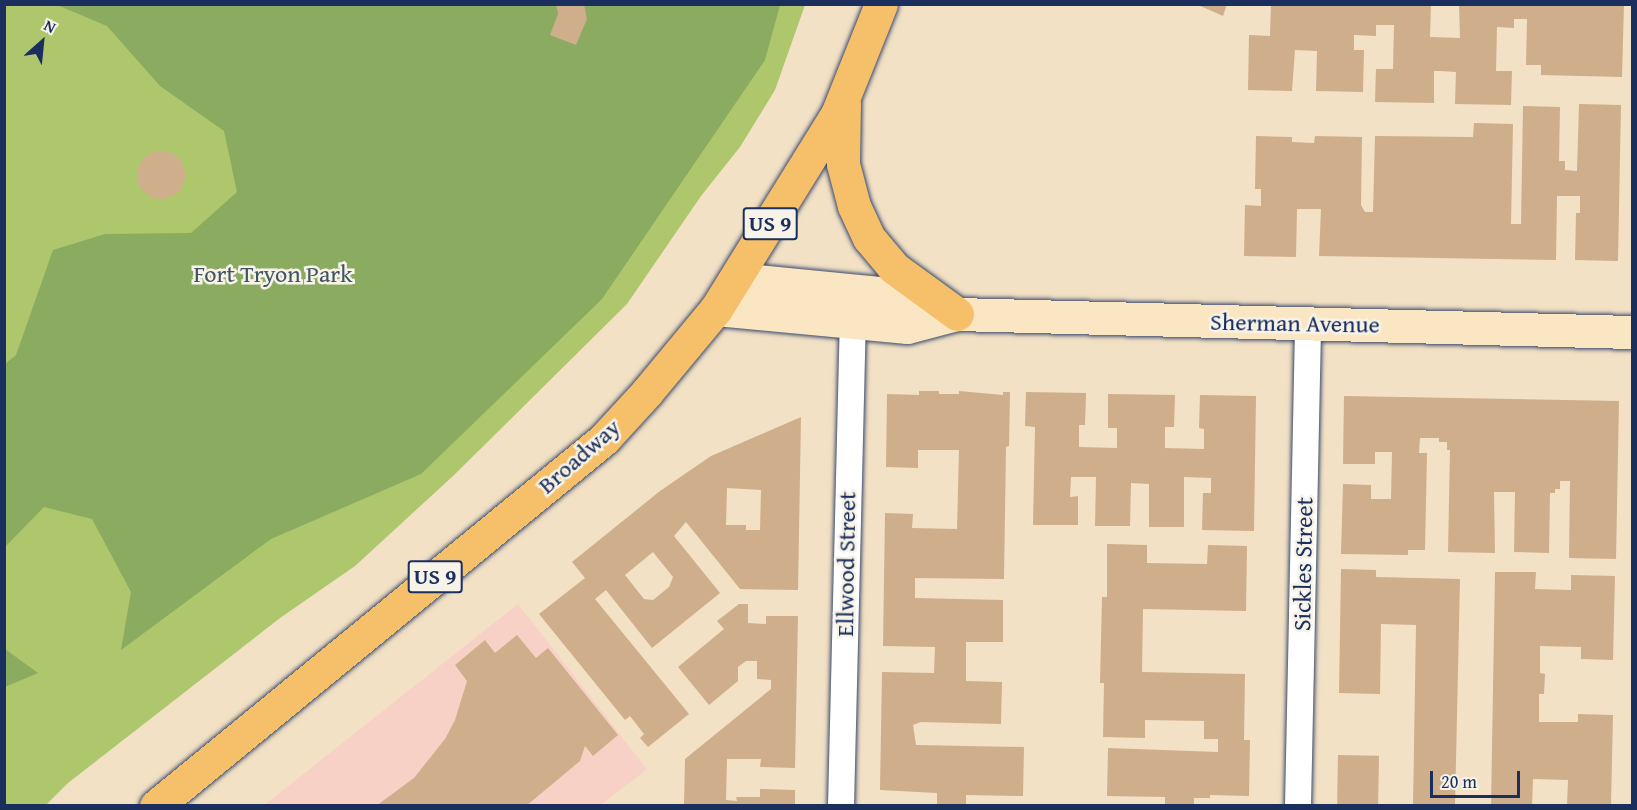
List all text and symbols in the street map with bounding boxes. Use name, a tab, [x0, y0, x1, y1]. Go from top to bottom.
north arrow	[12, 12, 72, 72]
text: N	[40, 13, 60, 39]
road number: US 9	[742, 205, 798, 243]
park label: Fort Tryon Park	[194, 260, 352, 288]
street label: Sherman Avenue	[1210, 307, 1380, 339]
street label: Broadway	[532, 412, 626, 500]
street label: Ellwood Street	[830, 491, 862, 637]
street label: Sickles Street	[1287, 497, 1319, 631]
road number: US 9	[406, 558, 464, 596]
scale bar	[1433, 759, 1523, 797]
text: 20 m	[1441, 768, 1477, 795]

